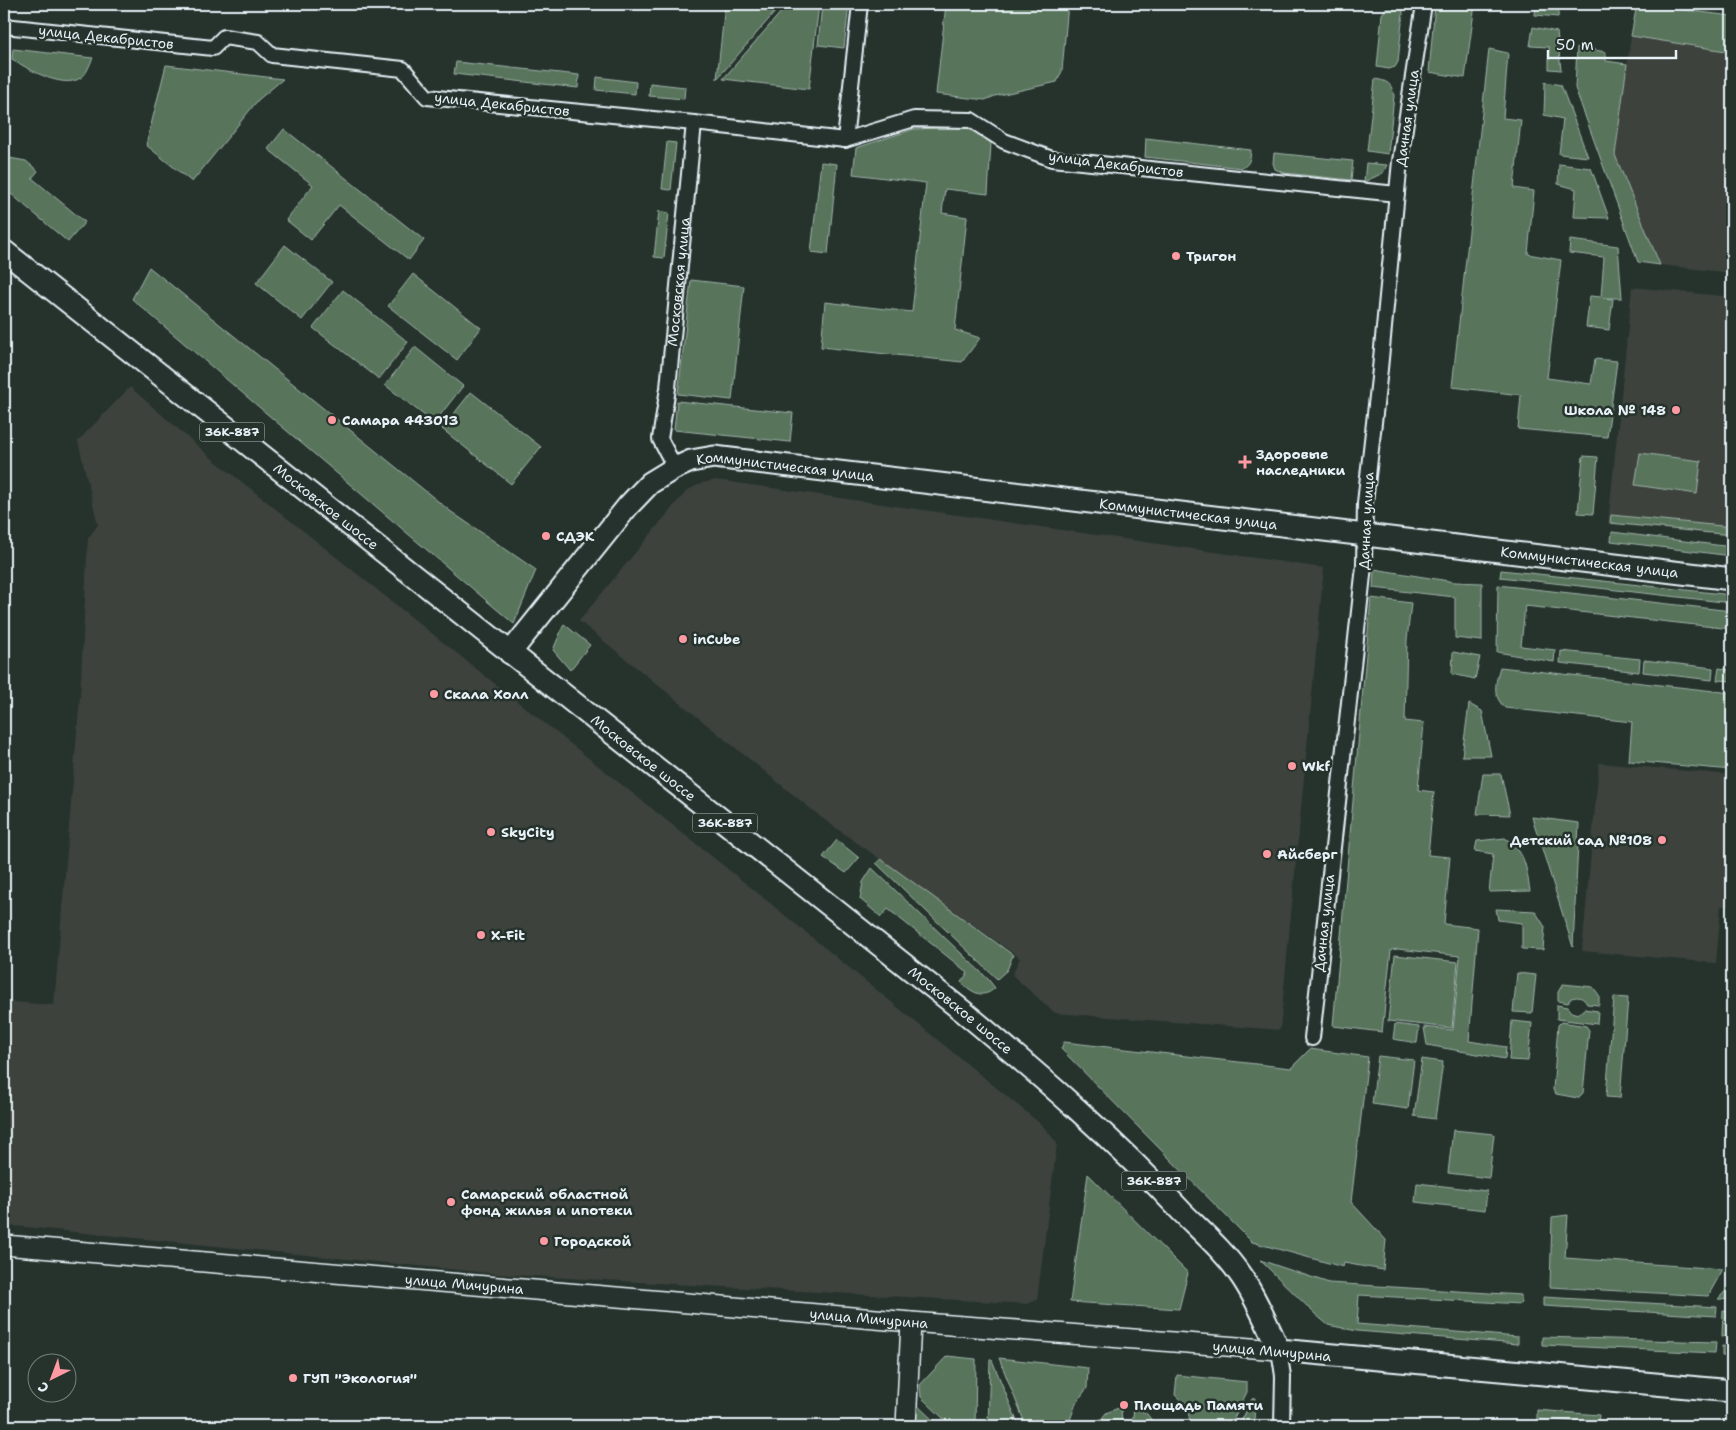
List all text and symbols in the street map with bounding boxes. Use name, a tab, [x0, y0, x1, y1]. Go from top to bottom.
street label: улица Декабристов	[38, 21, 174, 53]
scale bar	[1548, 28, 1676, 60]
text: 50 m	[1556, 35, 1594, 55]
street label: Дачная улица	[1391, 68, 1423, 168]
street label: улица Декабристов	[434, 88, 570, 120]
street label: улица Декабристов	[1048, 147, 1184, 181]
street label: Московская улица	[663, 216, 694, 347]
place label: Тригон	[1186, 247, 1236, 265]
marker: Тригон	[1170, 250, 1182, 262]
place label: Школа № 148	[1564, 401, 1666, 419]
marker: Школа № 148	[1670, 404, 1682, 416]
place label: Самара 443013	[342, 411, 458, 429]
marker: Самара 443013	[326, 414, 338, 426]
road number: 36К-887	[200, 422, 264, 442]
place label: Здоровые наследники	[1256, 445, 1346, 479]
street label: Коммунистическая улица	[695, 448, 875, 485]
marker: Здоровые наследники	[1238, 455, 1252, 469]
street label: Московское шоссе	[270, 459, 382, 554]
street label: Дачная улица	[1354, 471, 1378, 570]
street label: Коммунистическая улица	[1098, 494, 1279, 533]
place label: СДЭК	[556, 527, 595, 545]
marker: СДЭК	[540, 530, 552, 542]
street label: Коммунистическая улица	[1500, 542, 1680, 582]
place label: inCube	[693, 630, 741, 648]
marker: inCube	[677, 633, 689, 645]
place label: Скала Холл	[444, 685, 529, 703]
marker: Скала Холл	[428, 688, 440, 700]
street label: Московское шоссе	[587, 711, 700, 805]
place label: Wkf	[1302, 757, 1331, 775]
marker: Wkf	[1286, 760, 1298, 772]
road number: 36К-887	[692, 814, 758, 832]
place label: SkyCity	[501, 823, 555, 841]
marker: SkyCity	[485, 826, 497, 838]
place label: Детский сад №108	[1510, 831, 1652, 849]
marker: Детский сад №108	[1656, 834, 1668, 846]
place label: Айсберг	[1277, 845, 1338, 863]
marker: Айсберг	[1261, 848, 1273, 860]
street label: Дачная улица	[1310, 873, 1338, 973]
place label: X-Fit	[491, 926, 525, 944]
marker: X-Fit	[475, 929, 487, 941]
street label: Московское шоссе	[905, 962, 1016, 1058]
road number: 36К-887	[1122, 1172, 1186, 1190]
place label: Самарский областной фонд жилья и ипотеки	[461, 1185, 633, 1219]
marker: Самарский областной фонд жилья и ипотеки	[445, 1196, 457, 1208]
place label: Городской	[554, 1232, 631, 1250]
marker: Городской	[538, 1235, 550, 1247]
street label: улица Мичурина	[404, 1270, 525, 1298]
street label: улица Мичурина	[809, 1304, 929, 1332]
street label: улица Мичурина	[1212, 1337, 1332, 1365]
north arrow	[28, 1352, 78, 1402]
place label: ГУП "Экология"	[303, 1369, 417, 1387]
marker: ГУП "Экология"	[287, 1372, 299, 1384]
text: С	[34, 1378, 53, 1397]
place label: Площадь Памяти	[1134, 1396, 1264, 1414]
marker: Площадь Памяти	[1118, 1399, 1130, 1411]

